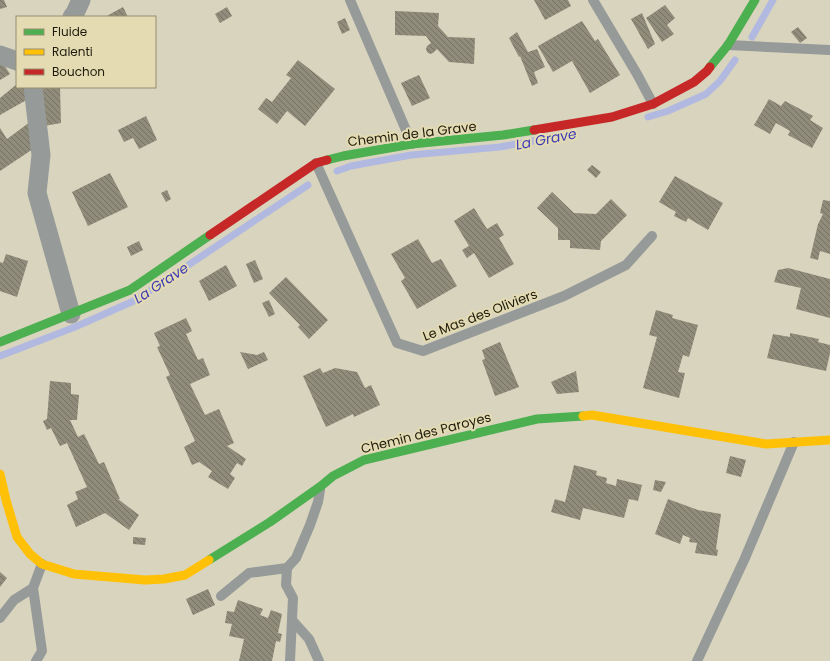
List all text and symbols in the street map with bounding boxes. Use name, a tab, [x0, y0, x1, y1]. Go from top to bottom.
legend	[16, 16, 156, 88]
text: Fluide	[52, 23, 87, 40]
text: Ralenti	[52, 43, 93, 60]
text: Bouchon	[52, 63, 105, 80]
street label: Chemin de la Grave	[346, 117, 478, 151]
water label: La Grave	[514, 123, 579, 155]
water label: La Grave	[130, 258, 193, 308]
street label: Le Mas des Oliviers	[420, 284, 540, 346]
street label: Chemin des Paroyes	[359, 408, 493, 458]

